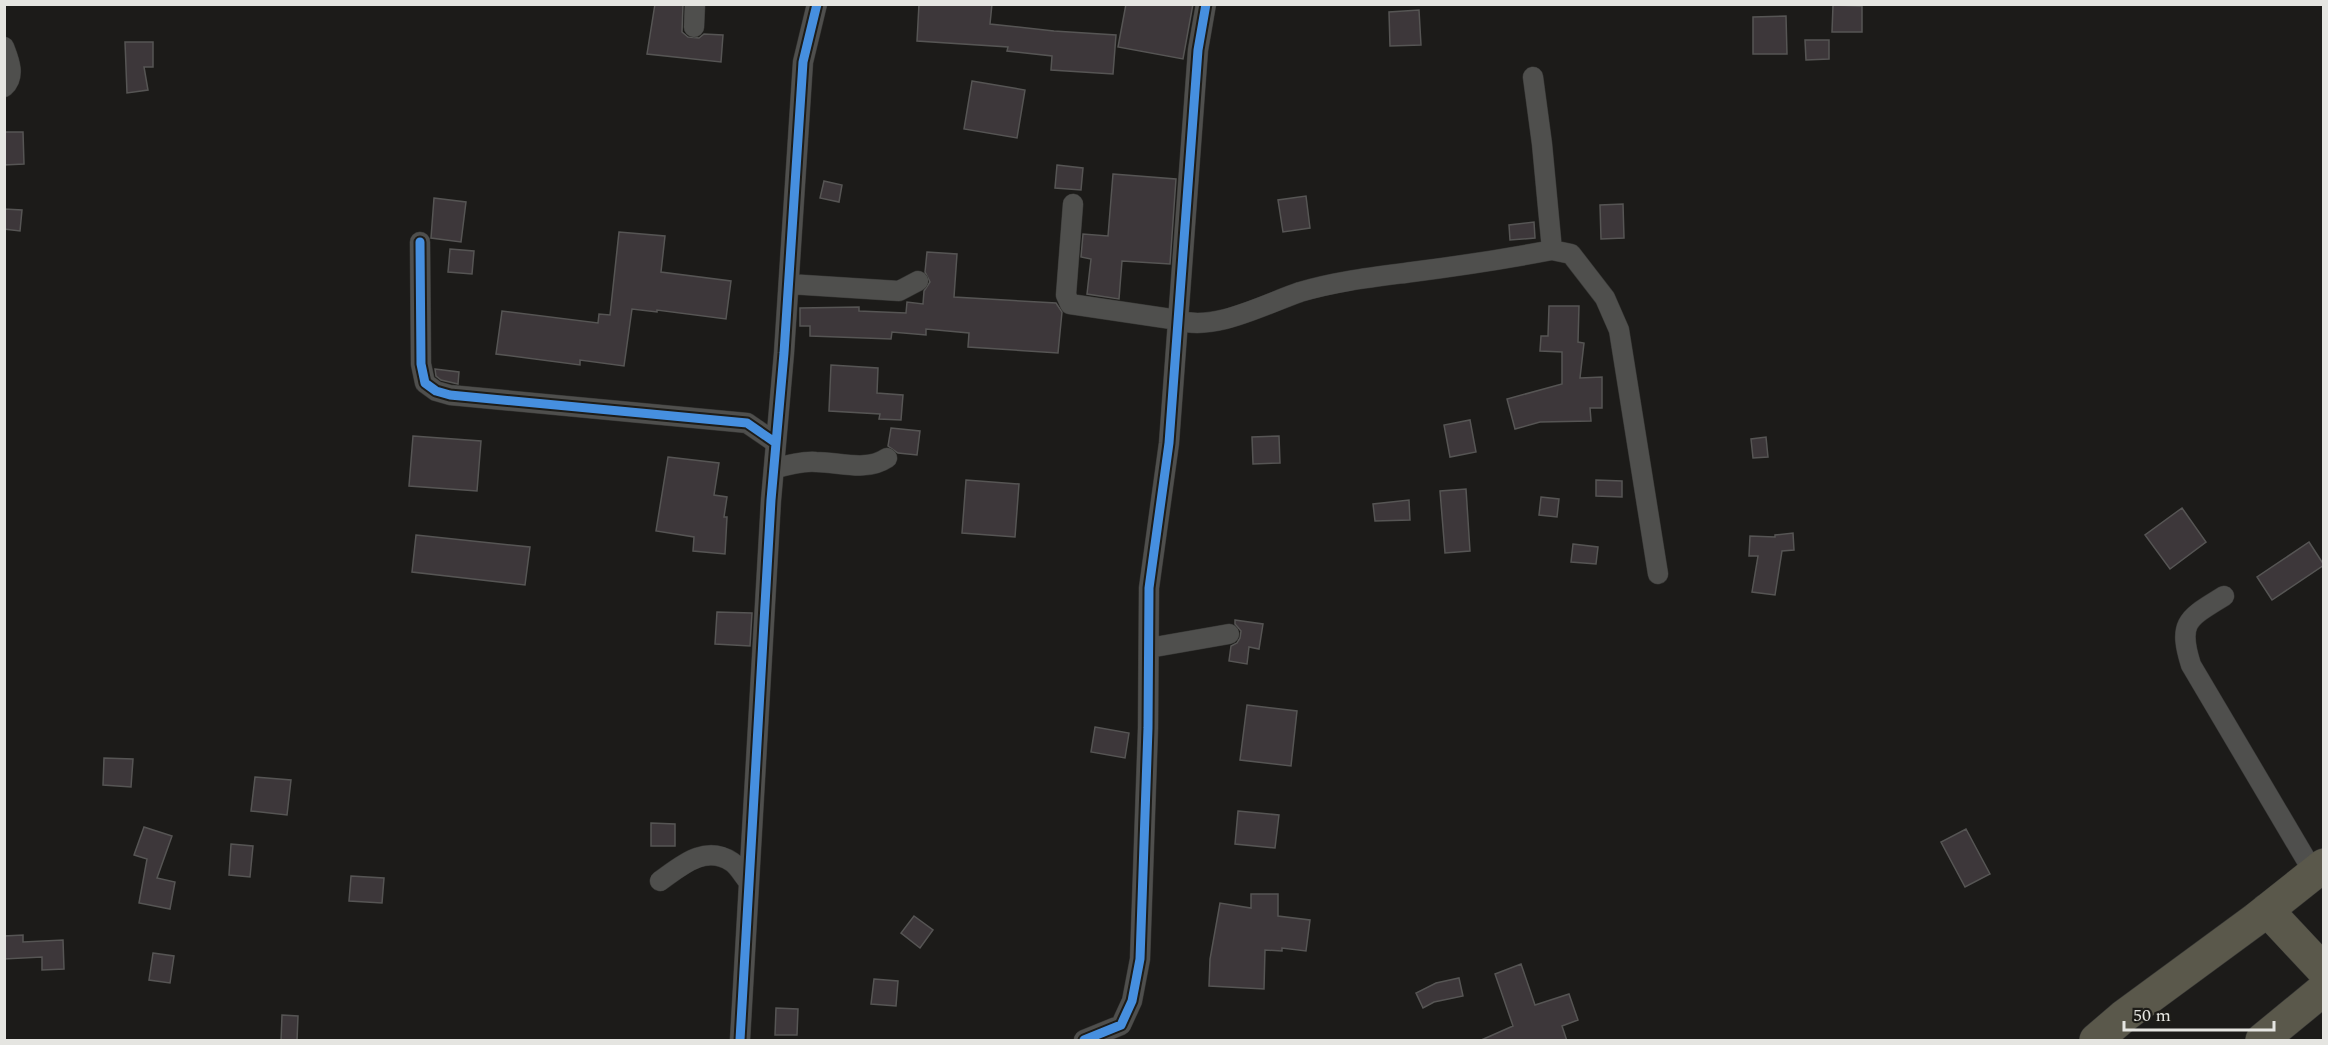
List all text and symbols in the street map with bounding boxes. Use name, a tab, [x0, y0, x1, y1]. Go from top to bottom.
scale bar	[2124, 994, 2274, 1032]
text: 50 m	[2133, 1002, 2171, 1029]

